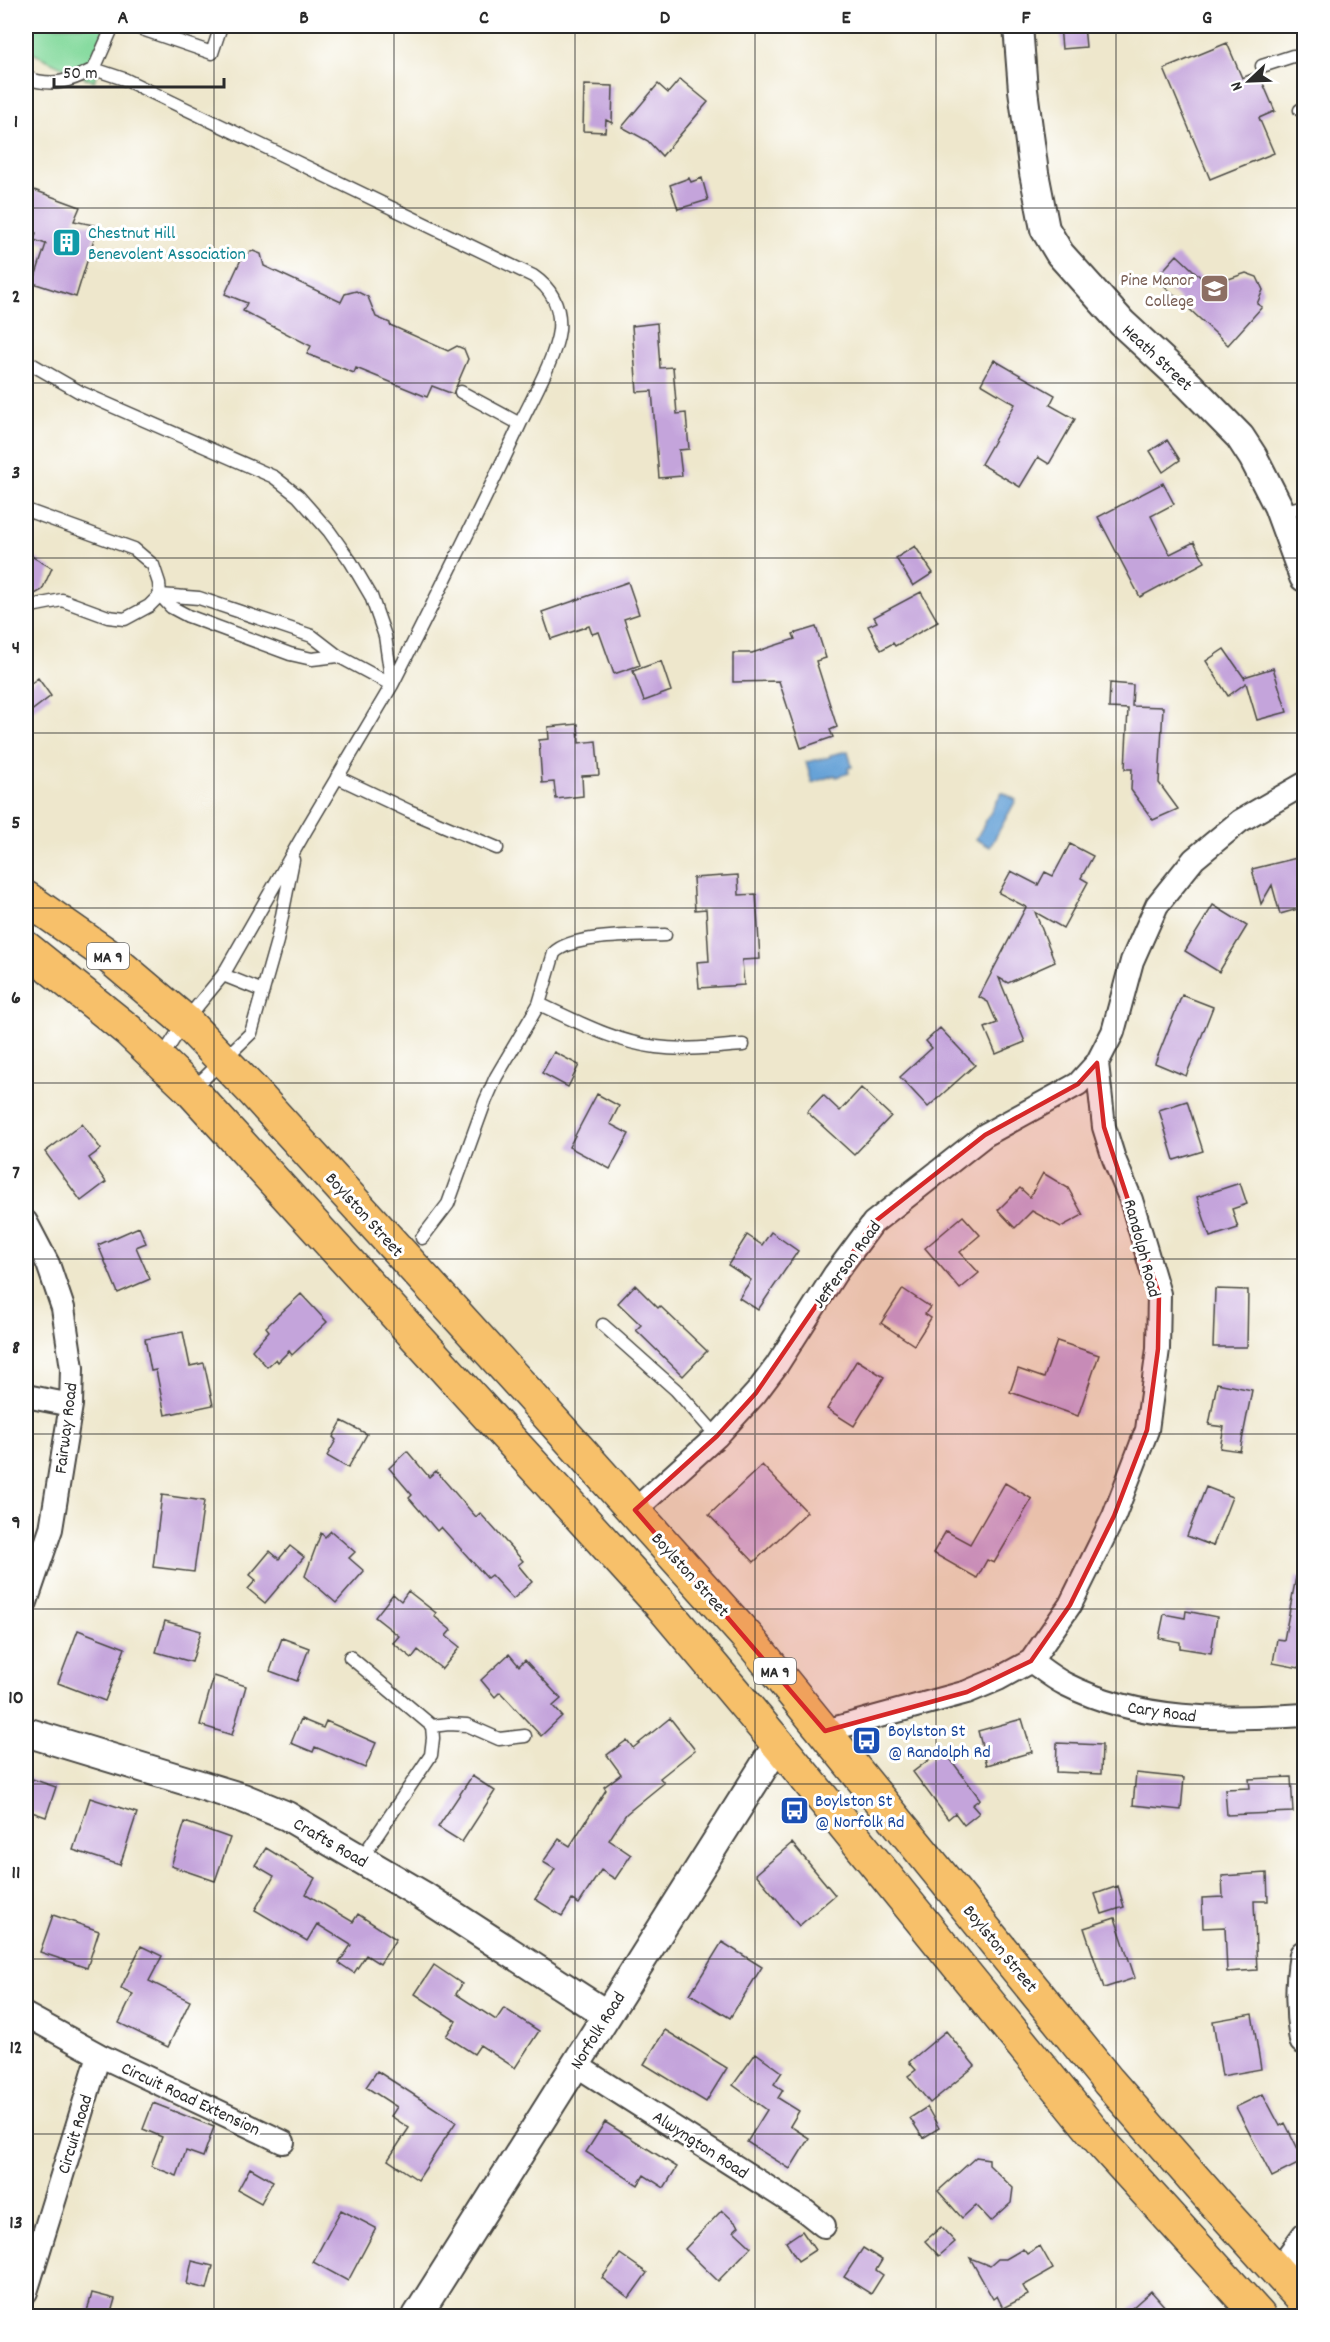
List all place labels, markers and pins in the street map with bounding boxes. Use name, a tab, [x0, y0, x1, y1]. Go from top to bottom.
place label: Chestnut Hill Benevolent Association	[88, 222, 246, 268]
building icon: Chestnut Hill Benevolent Association	[51, 226, 83, 258]
place label: Pine Manor College	[1120, 269, 1194, 315]
school or university icon: Pine Manor College	[1199, 273, 1231, 305]
place label: Boylston St @ Randolph Rd	[888, 1720, 991, 1766]
bus stop icon: Boylston St @ Randolph Rd	[851, 1724, 883, 1756]
place label: Boylston St @ Norfolk Rd	[815, 1790, 904, 1836]
bus stop icon: Boylston St @ Norfolk Rd	[778, 1794, 810, 1826]

